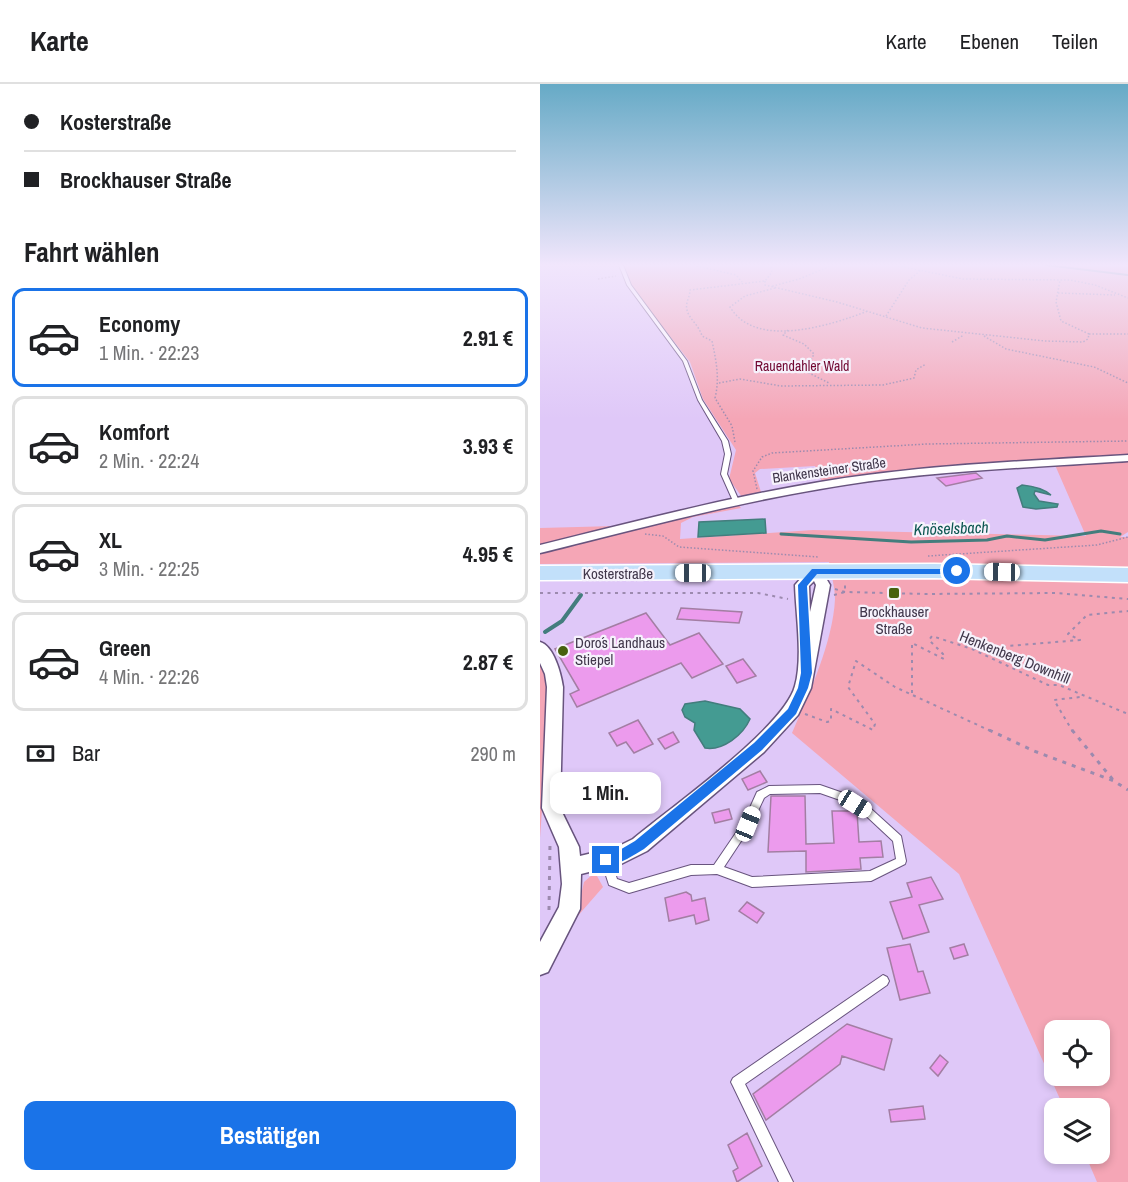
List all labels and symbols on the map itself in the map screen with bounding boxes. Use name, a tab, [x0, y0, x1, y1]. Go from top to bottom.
park label: Rauendahler Wald	[755, 357, 849, 375]
street label: Blankensteiner Straße	[771, 453, 887, 487]
water label: Knöselsbach	[913, 516, 989, 540]
route start	[943, 557, 970, 584]
street label: Kosterstraße	[583, 563, 653, 584]
car	[984, 563, 1020, 581]
car	[675, 564, 711, 582]
marker: Brockhauser Straße	[887, 586, 901, 600]
place label: Brockhauser Straße	[859, 601, 929, 639]
street label: Henkenberg Downhill	[957, 625, 1073, 689]
place label: Doro´s Landhaus Stiepel	[575, 632, 665, 670]
marker: Doro´s Landhaus Stiepel	[556, 644, 570, 658]
callout: 1 Min.	[550, 773, 662, 815]
car	[835, 787, 875, 821]
car	[733, 804, 763, 844]
route end	[592, 846, 619, 873]

